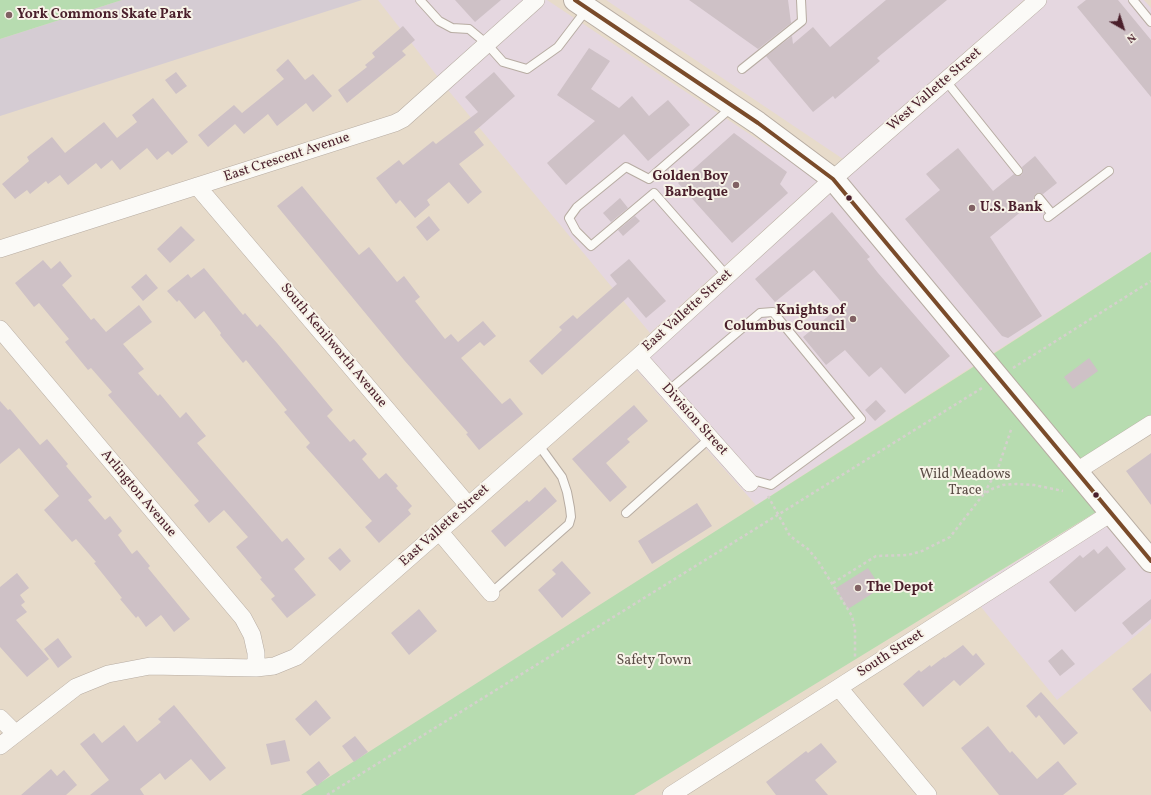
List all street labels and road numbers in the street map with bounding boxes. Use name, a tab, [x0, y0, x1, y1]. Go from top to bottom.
street label: West Vallette Street	[884, 45, 986, 135]
street label: East Crescent Avenue	[222, 130, 352, 186]
street label: East Vallette Street	[640, 266, 736, 356]
street label: South Kenilworth Avenue	[276, 280, 390, 412]
street label: Division Street	[657, 380, 731, 460]
street label: Arlington Avenue	[97, 447, 179, 541]
street label: East Vallette Street	[397, 481, 493, 571]
street label: South Street	[855, 626, 927, 682]

